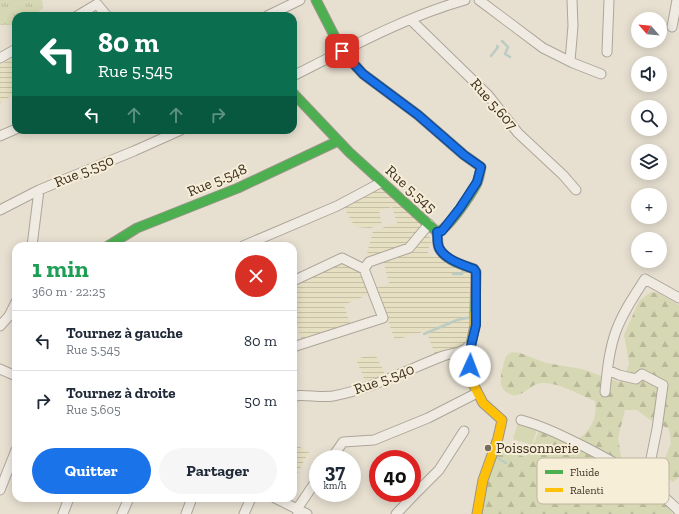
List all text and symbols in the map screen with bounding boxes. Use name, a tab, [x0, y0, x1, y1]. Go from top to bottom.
north arrow	[631, 12, 667, 48]
map controls	[631, 12, 667, 268]
text: 80 m	[98, 26, 159, 59]
icon: left	[32, 28, 84, 80]
pin	[325, 34, 359, 68]
icon: arrive	[331, 40, 353, 62]
button: sound	[631, 56, 667, 92]
text: Rue 5.545	[98, 60, 173, 82]
street label: Rue 5.607	[467, 75, 521, 133]
button: search	[631, 100, 667, 136]
icon: left	[81, 104, 103, 126]
icon: ahead	[123, 104, 145, 126]
icon: ahead	[165, 104, 187, 126]
icon: right	[207, 104, 229, 126]
button: layers	[631, 144, 667, 180]
street label: Rue 5.550	[51, 151, 117, 191]
street label: Rue 5.548	[185, 159, 249, 201]
street label: Rue 5.545	[382, 161, 440, 217]
button: +	[631, 188, 667, 224]
button: −	[631, 232, 667, 268]
text: 1 min	[32, 254, 89, 283]
button: close	[235, 255, 277, 297]
text: 360 m · 22:25	[32, 284, 105, 299]
text: Tournez à gauche	[66, 324, 183, 342]
icon: left	[32, 330, 54, 352]
text: 80 m	[244, 332, 277, 350]
text: Rue 5.545	[66, 342, 120, 357]
position arrow	[449, 345, 491, 387]
street label: Rue 5.540	[351, 360, 417, 398]
text: Tournez à droite	[66, 384, 176, 402]
icon: right	[32, 390, 54, 412]
text: 50 m	[244, 392, 277, 410]
text: Rue 5.605	[66, 402, 121, 417]
place label: Poissonnerie	[496, 439, 579, 457]
marker: Poissonnerie	[483, 443, 493, 453]
button: Quitter	[32, 448, 151, 494]
button: Partager	[159, 448, 277, 494]
speed limit sign: 40	[369, 450, 421, 502]
legend	[537, 458, 669, 504]
text: 37	[325, 459, 345, 483]
text: Fluide	[570, 466, 600, 479]
text: km/h	[324, 480, 346, 492]
text: Ralenti	[570, 484, 604, 497]

